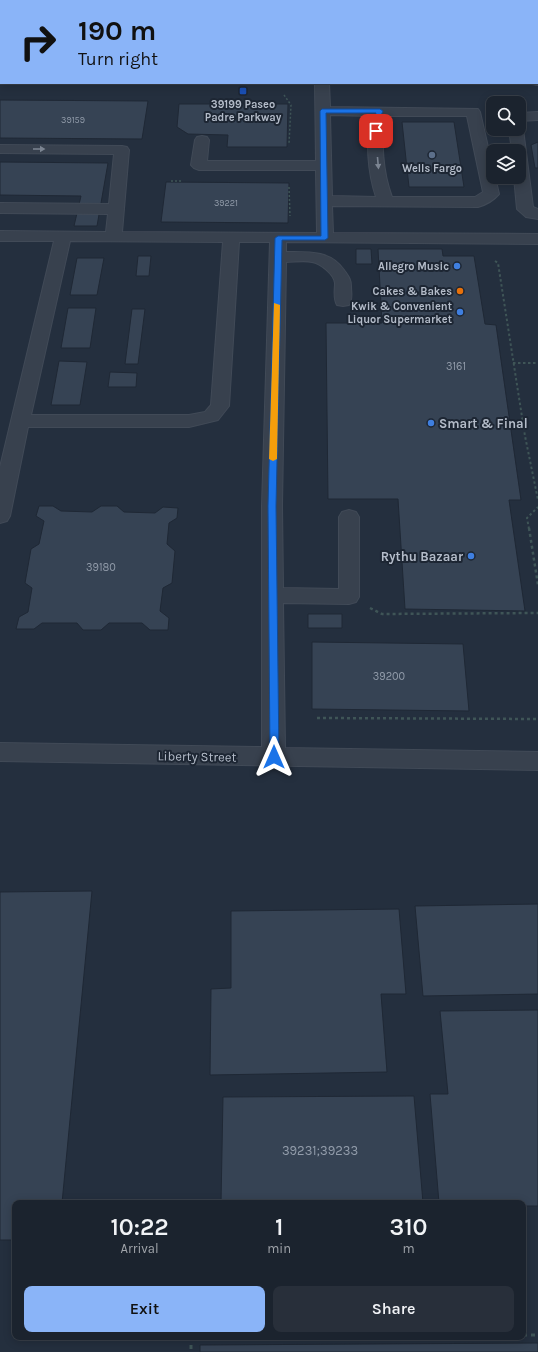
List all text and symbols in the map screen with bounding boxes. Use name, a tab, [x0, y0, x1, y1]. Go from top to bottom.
text: 190 m	[78, 14, 156, 47]
icon: right	[12, 16, 64, 68]
text: Turn right	[78, 48, 158, 70]
marker: 39199 Paseo Padre Parkway	[238, 86, 248, 96]
map controls	[486, 96, 526, 184]
button: search	[486, 96, 526, 136]
place label: 39199 Paseo Padre Parkway	[205, 98, 282, 124]
pin	[359, 114, 393, 148]
house number: 39159	[61, 115, 85, 125]
icon: arrive	[365, 120, 387, 142]
button: layers	[486, 144, 526, 184]
one-way arrow	[33, 146, 46, 152]
marker: Wells Fargo	[427, 150, 437, 160]
one-way arrow	[375, 157, 382, 169]
place label: Wells Fargo	[402, 162, 462, 175]
house number: 39221	[214, 198, 238, 208]
place label: Allegro Music	[378, 260, 449, 273]
marker: Allegro Music	[452, 261, 462, 271]
place label: Cakes & Bakes	[373, 285, 452, 298]
marker: Cakes & Bakes	[455, 286, 465, 296]
place label: Kwik & Convenient Liquor Supermarket	[347, 300, 453, 326]
marker: Kwik & Convenient Liquor Supermarket	[455, 307, 465, 317]
house number: 3161	[446, 360, 466, 373]
place label: Smart & Final	[439, 416, 528, 431]
marker: Smart & Final	[426, 418, 436, 428]
place label: Rythu Bazaar	[381, 549, 464, 564]
marker: Rythu Bazaar	[466, 551, 476, 561]
house number: 39180	[86, 561, 116, 574]
house number: 39200	[373, 670, 405, 683]
position arrow	[253, 736, 295, 778]
street label: Liberty Street	[157, 748, 237, 765]
house number: 39231;39233	[282, 1143, 358, 1158]
text: 10:22	[110, 1213, 169, 1241]
text: 1	[275, 1213, 283, 1241]
text: 310	[390, 1213, 428, 1241]
text: Arrival	[121, 1241, 159, 1256]
text: min	[267, 1241, 291, 1256]
text: m	[402, 1241, 415, 1256]
button: Exit	[24, 1286, 265, 1332]
button: Share	[273, 1286, 514, 1332]

